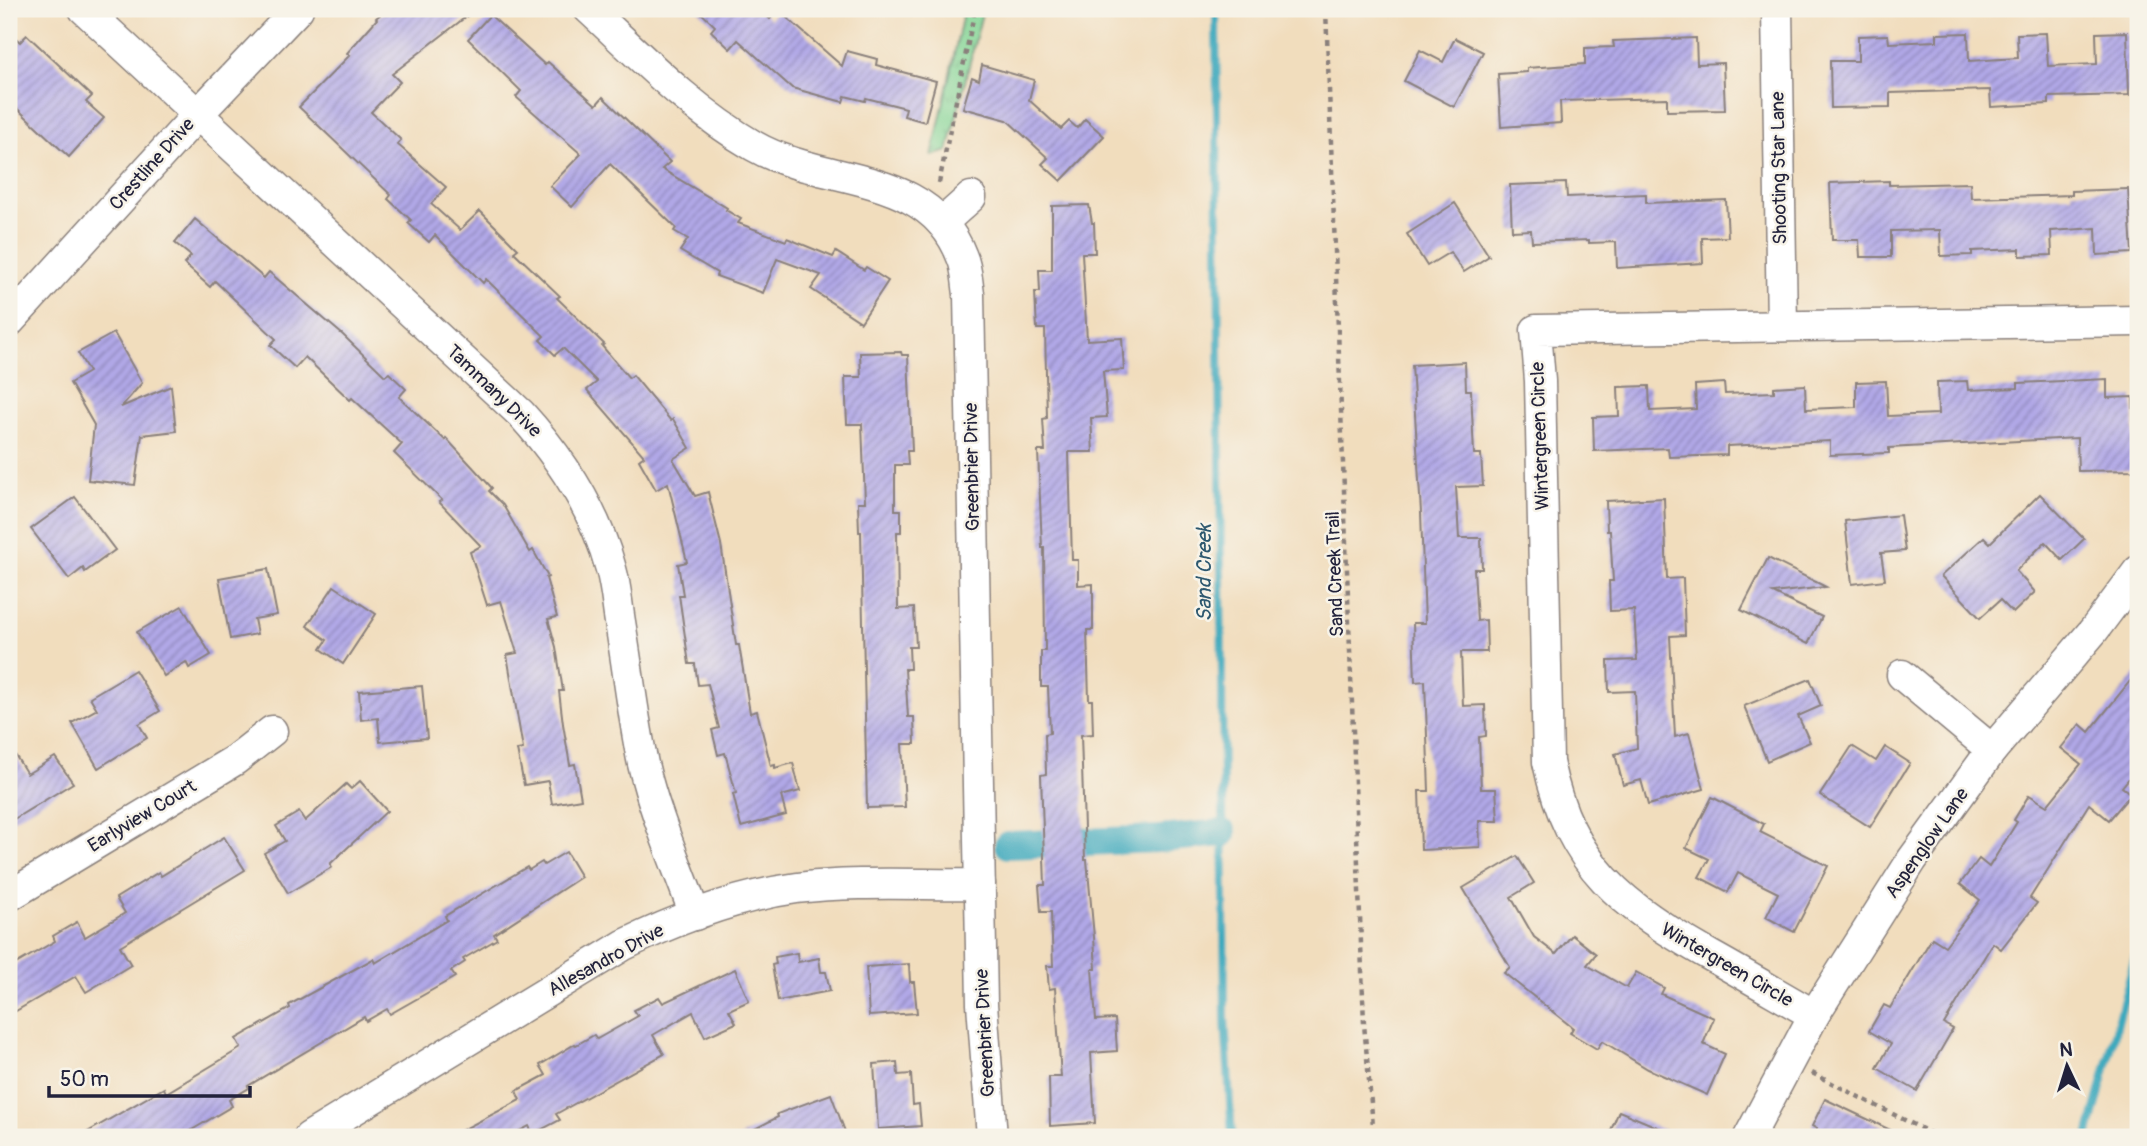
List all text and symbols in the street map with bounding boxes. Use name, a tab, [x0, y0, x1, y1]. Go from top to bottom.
street label: Shooting Star Lane	[1766, 91, 1792, 245]
street label: Crestline Drive	[104, 112, 200, 215]
street label: Tammany Drive	[441, 339, 547, 443]
street label: Wintergreen Circle	[1525, 361, 1555, 511]
street label: Greenbrier Drive	[959, 402, 985, 531]
street label: Sand Creek Trail	[1321, 511, 1349, 637]
water label: Sand Creek	[1191, 522, 1218, 622]
street label: Earlyview Court	[83, 774, 201, 858]
street label: Aspenglow Lane	[1880, 782, 1974, 903]
street label: Allesandro Drive	[544, 918, 669, 1002]
street label: Wintergreen Circle	[1657, 918, 1798, 1013]
street label: Greenbrier Drive	[970, 968, 1000, 1098]
north arrow	[2032, 1030, 2102, 1100]
text: N	[2059, 1038, 2073, 1062]
scale bar	[49, 1055, 250, 1099]
text: 50 m	[60, 1066, 109, 1093]

